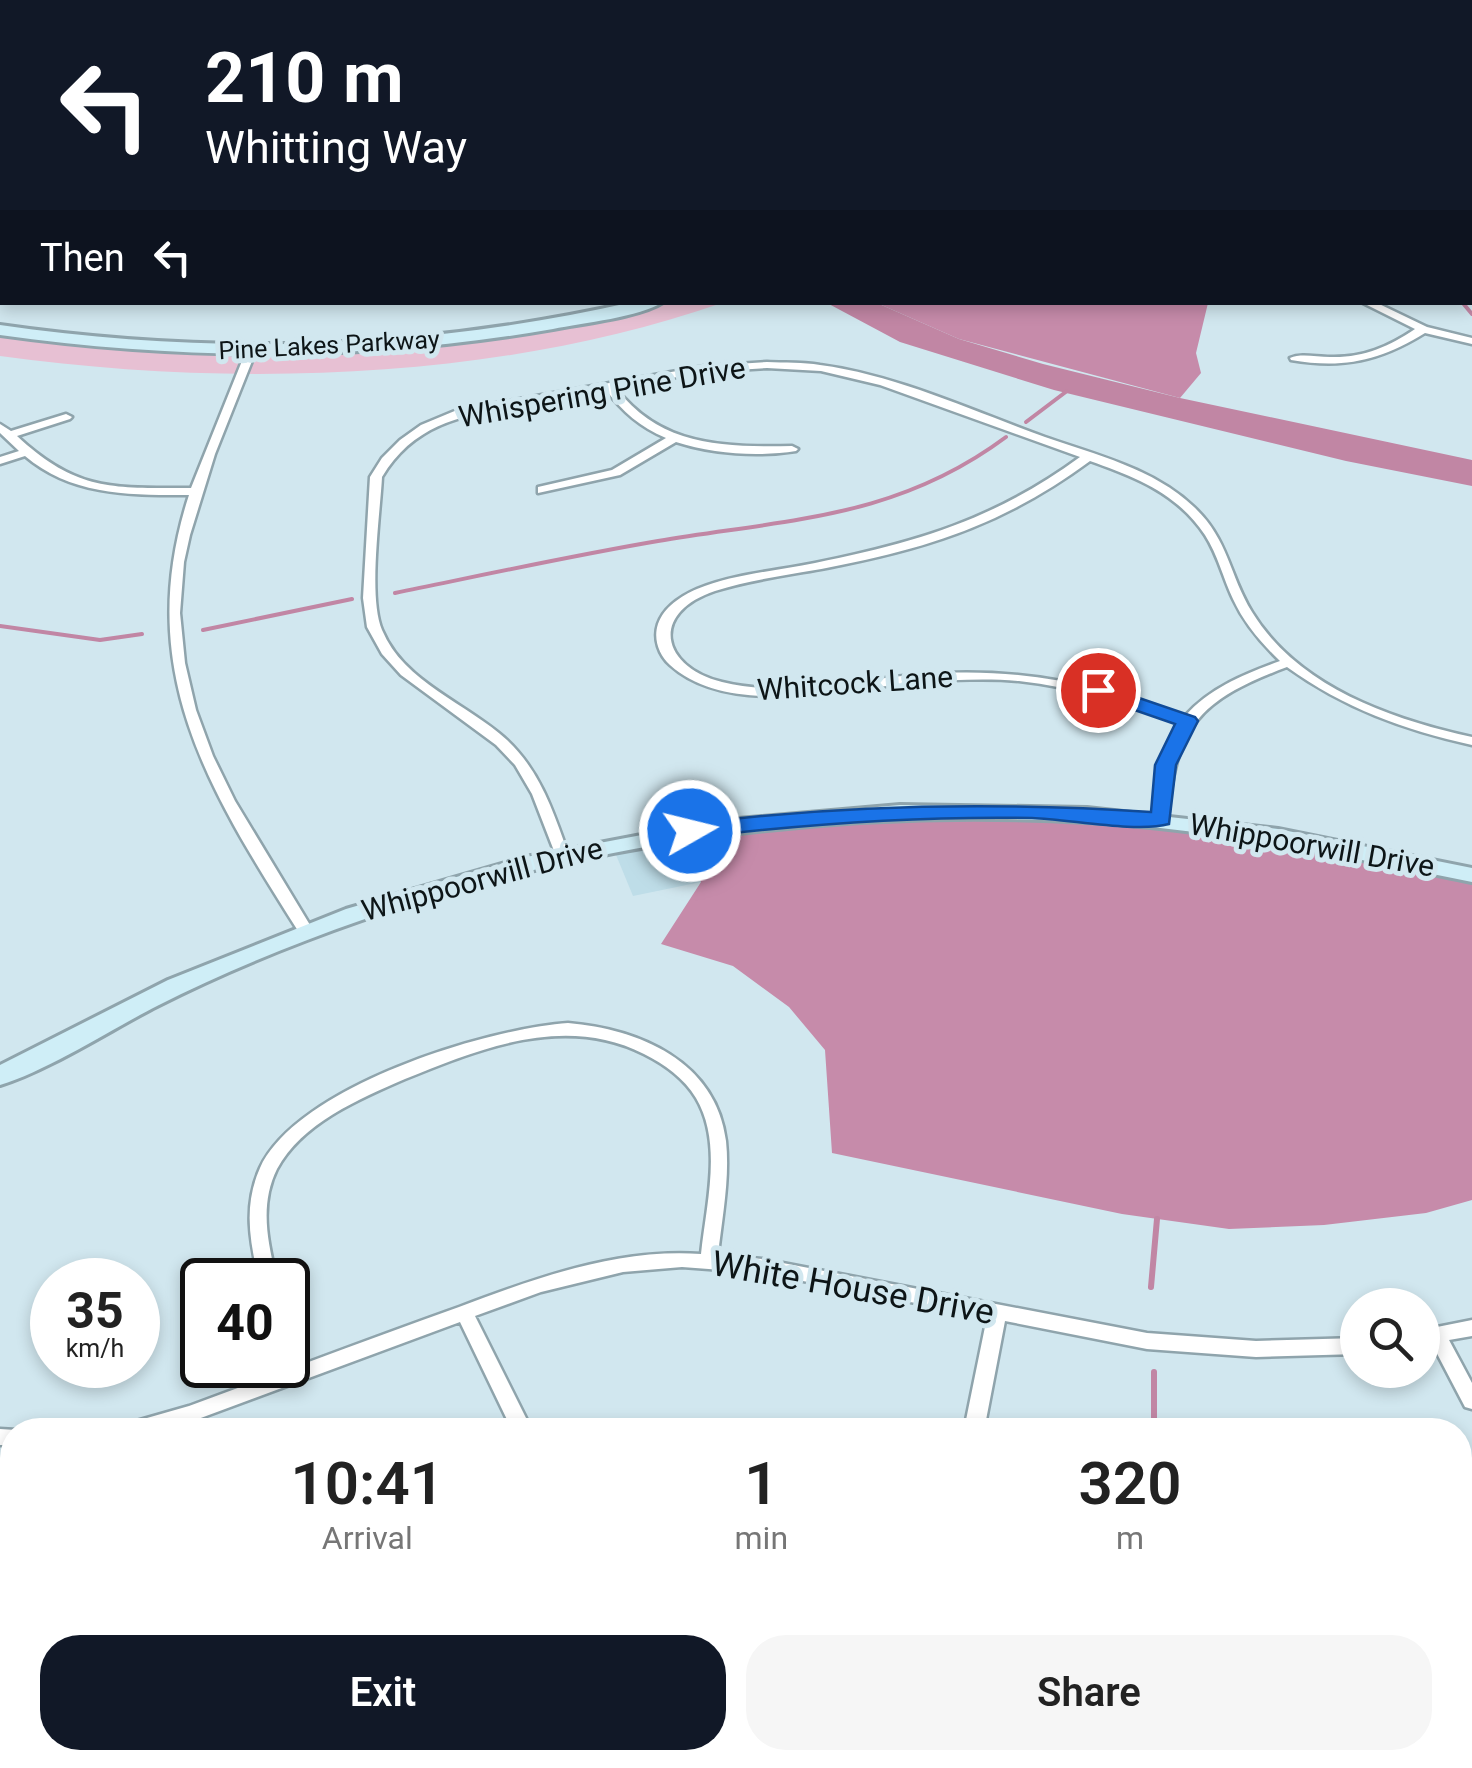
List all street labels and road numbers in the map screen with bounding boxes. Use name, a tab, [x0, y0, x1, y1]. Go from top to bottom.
street label: Pine Lakes Parkway	[218, 325, 440, 365]
street label: Whispering Pine Drive	[456, 350, 748, 434]
street label: Whitcock Lane	[756, 659, 954, 707]
street label: Whippoorwill Drive	[1187, 806, 1437, 884]
street label: Whippoorwill Drive	[358, 830, 606, 928]
street label: White House Drive	[709, 1243, 997, 1333]

